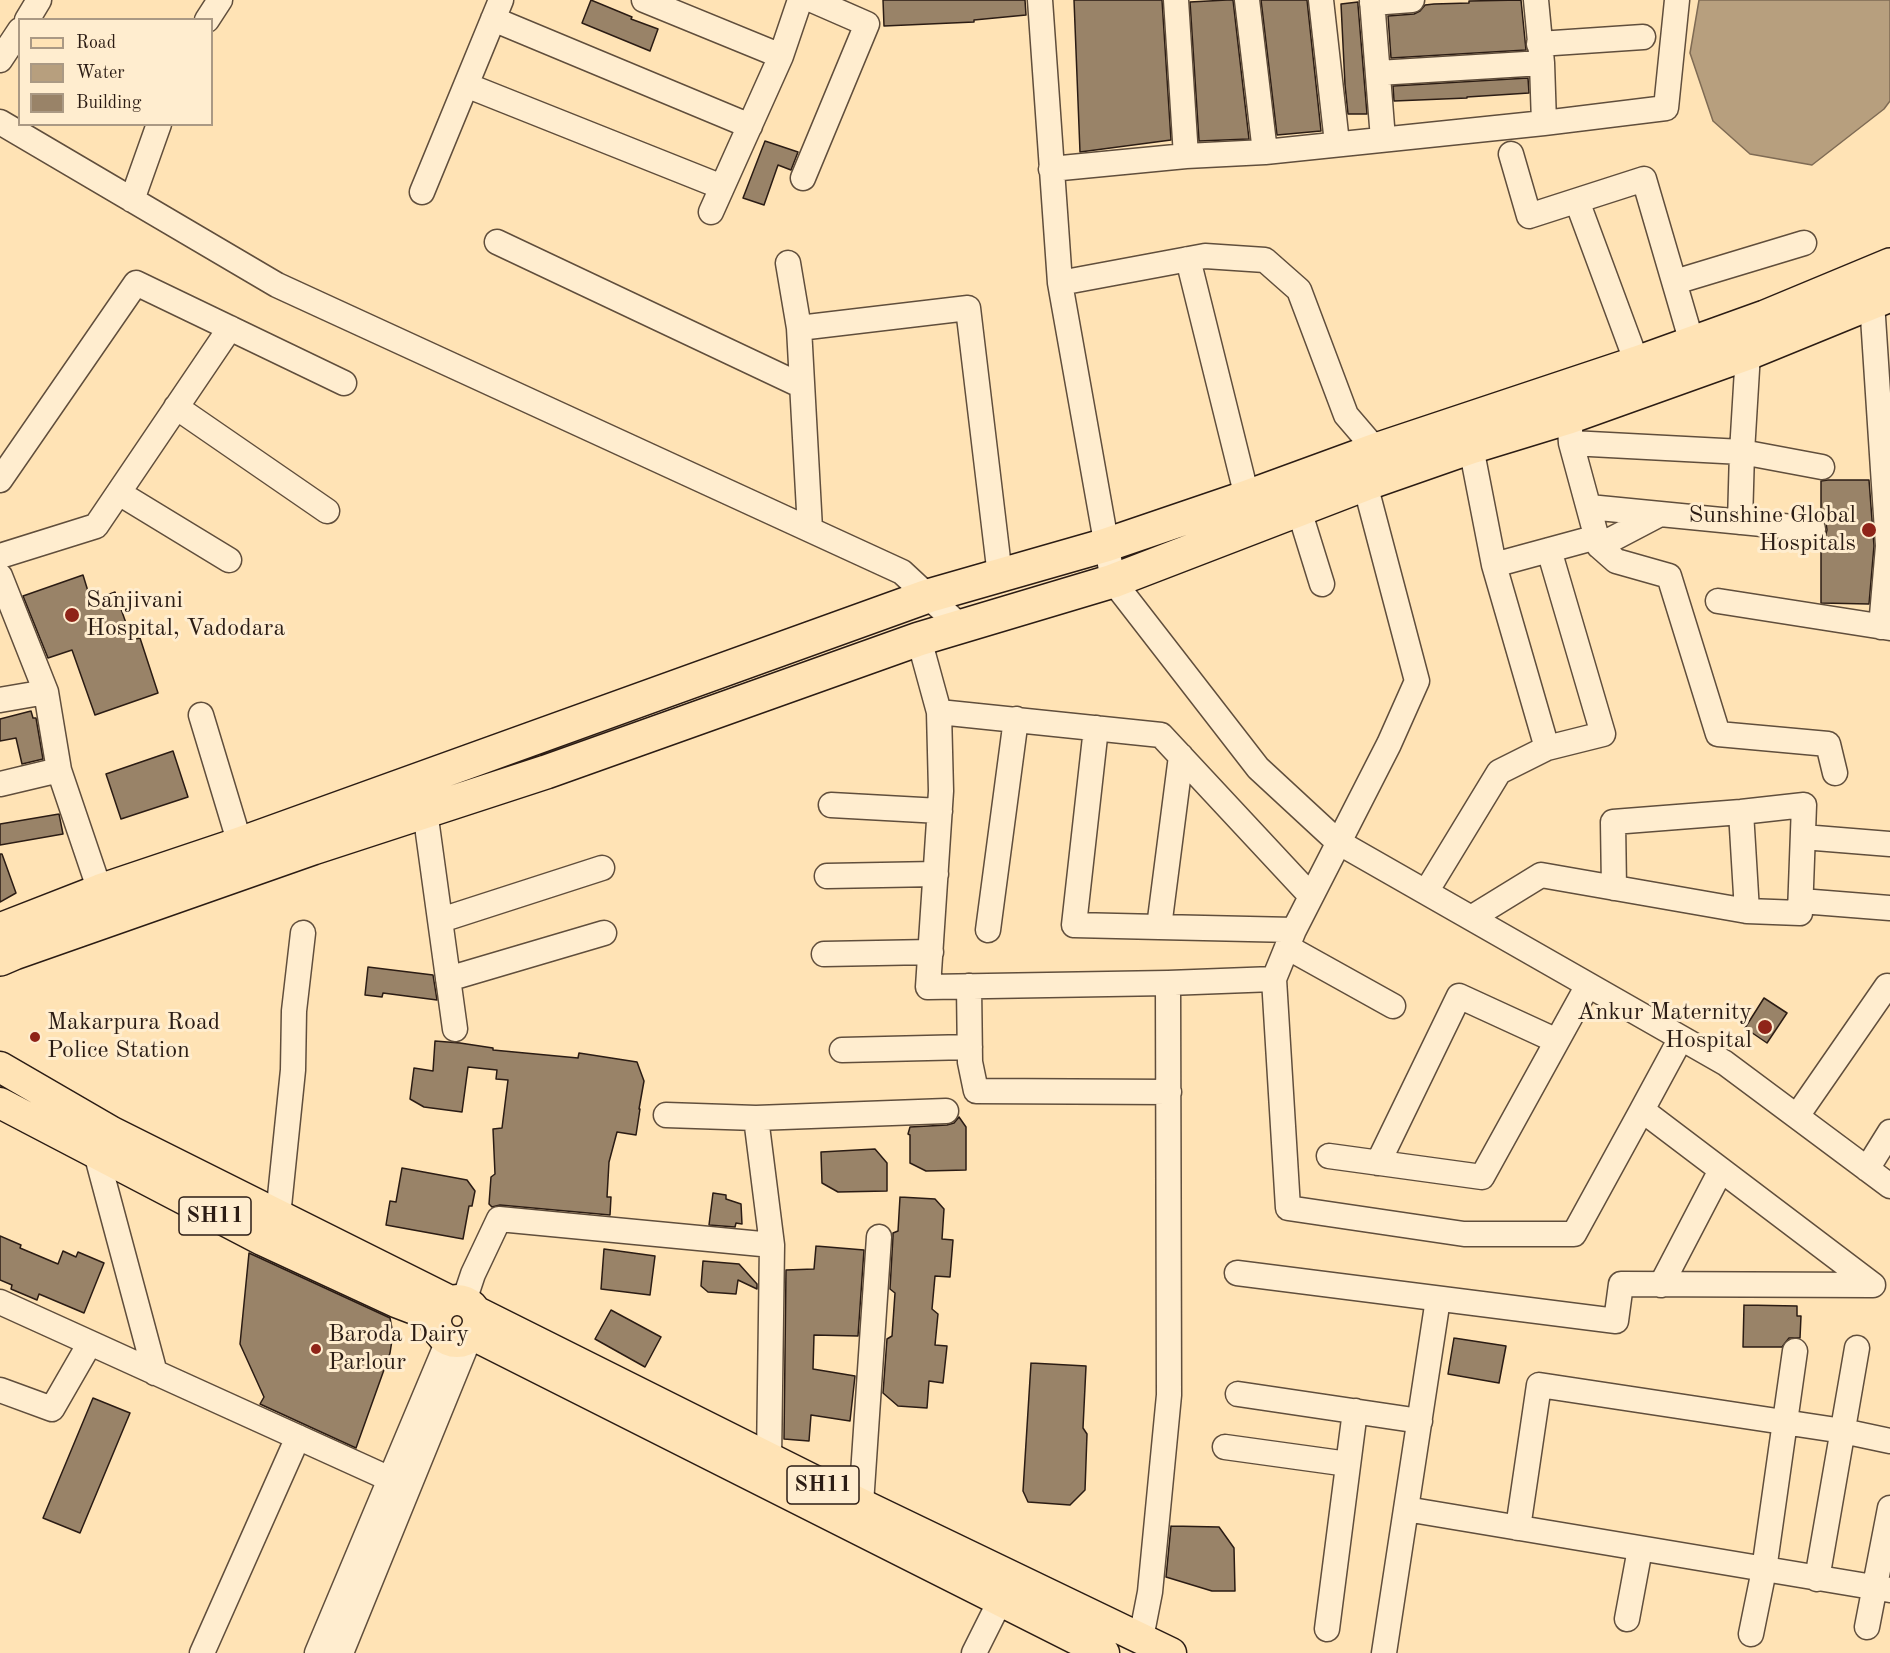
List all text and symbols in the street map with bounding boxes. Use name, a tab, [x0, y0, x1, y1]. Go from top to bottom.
legend	[18, 18, 213, 126]
text: Road	[76, 34, 116, 52]
text: Water	[76, 64, 125, 82]
text: Building	[76, 94, 141, 112]
place label: Sunshine Global Hospitals	[1688, 502, 1856, 558]
marker: Sunshine Global Hospitals	[1860, 521, 1878, 539]
place label: Sanjivani Hospital, Vadodara	[86, 587, 285, 643]
marker: Sanjivani Hospital, Vadodara	[63, 606, 81, 624]
place label: Ankur Maternity Hospital	[1577, 999, 1752, 1055]
place label: Makarpura Road Police Station	[47, 1009, 220, 1065]
marker: Ankur Maternity Hospital	[1756, 1018, 1774, 1036]
marker: Makarpura Road Police Station	[28, 1030, 42, 1044]
road number: SH11	[179, 1197, 251, 1235]
place label: Baroda Dairy Parlour	[328, 1321, 469, 1377]
marker: Baroda Dairy Parlour	[309, 1342, 323, 1356]
road number: SH11	[787, 1466, 859, 1504]

